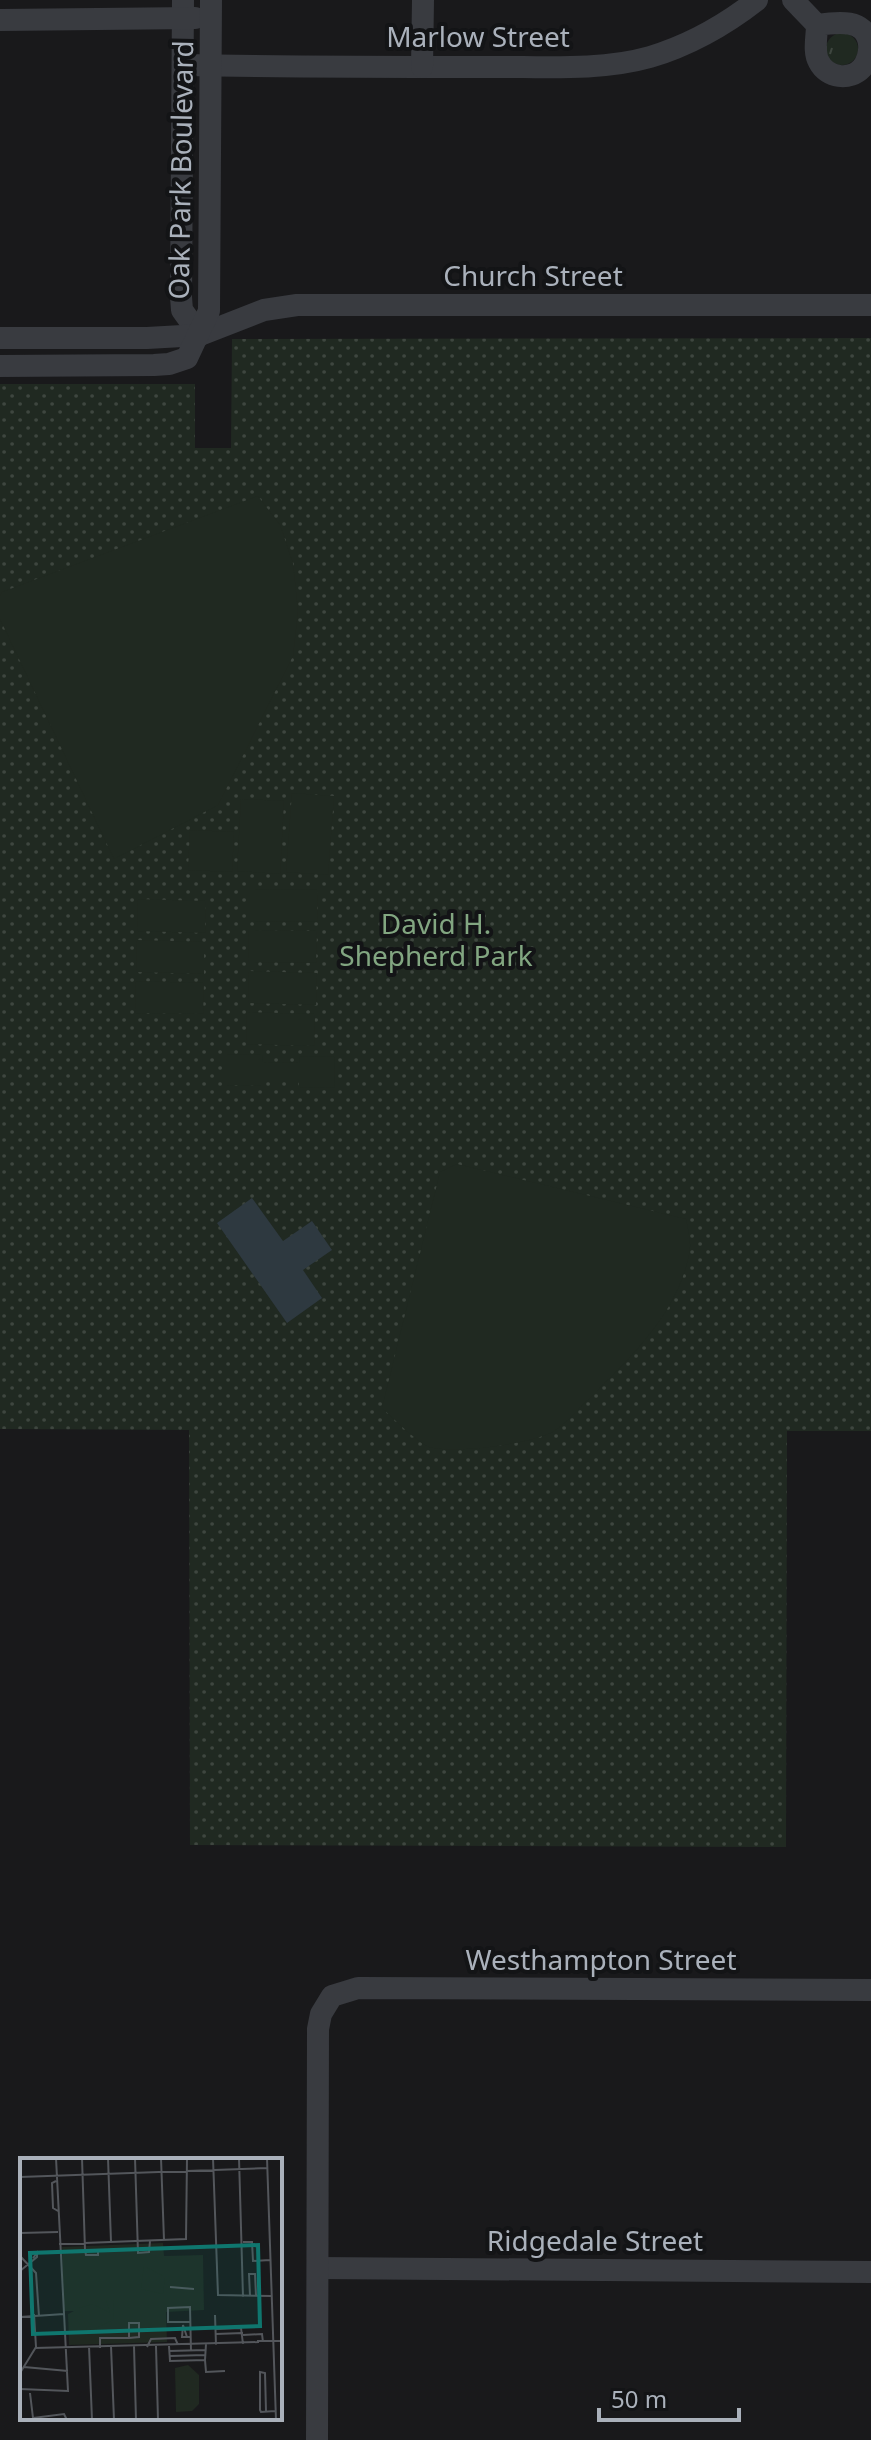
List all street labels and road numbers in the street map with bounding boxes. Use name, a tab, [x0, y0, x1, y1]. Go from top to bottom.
street label: Marlow Street	[386, 17, 570, 55]
street label: Oak Park Boulevard	[159, 40, 201, 300]
street label: Church Street	[443, 256, 623, 294]
street label: Westhampton Street	[465, 1940, 737, 1978]
street label: Ridgedale Street	[487, 2221, 703, 2259]

